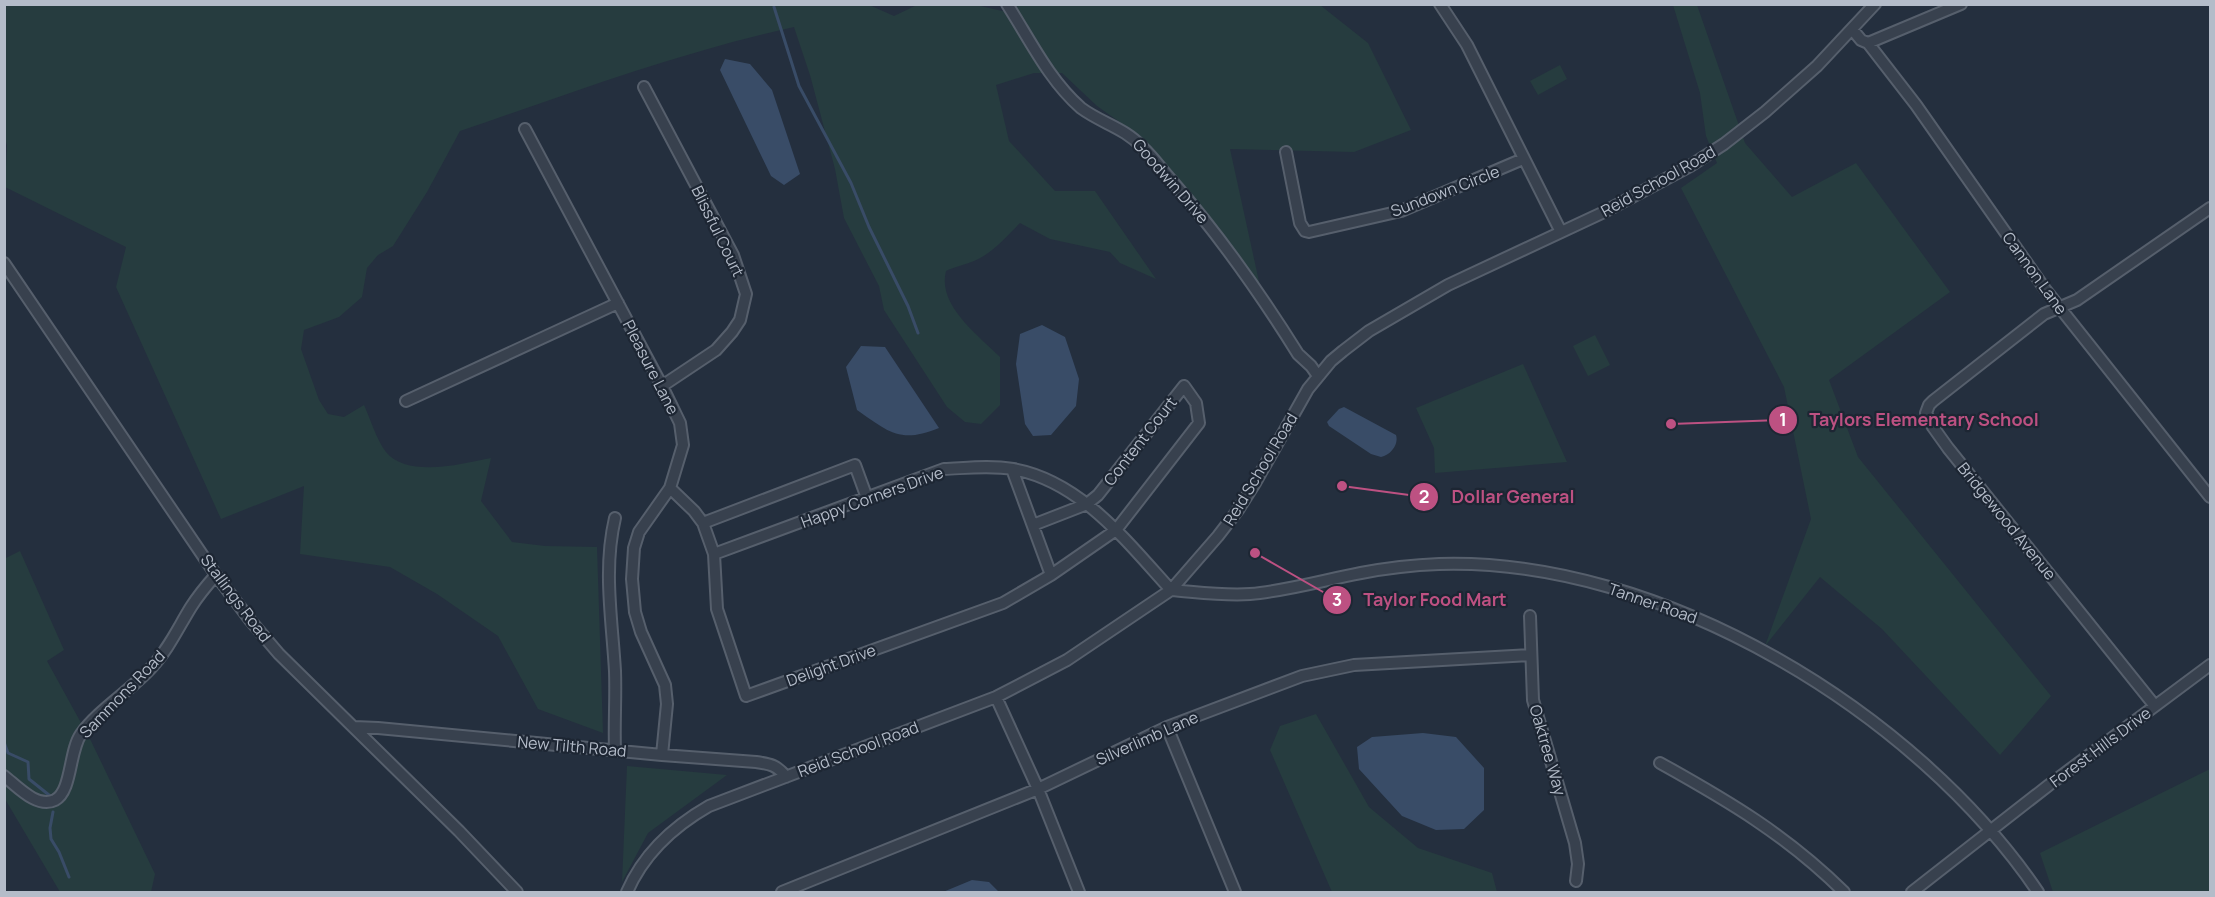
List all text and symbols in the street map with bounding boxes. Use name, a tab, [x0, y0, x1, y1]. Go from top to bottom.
street label: Goodwin Drive	[1128, 134, 1214, 228]
street label: Reid School Road	[1597, 140, 1719, 222]
street label: Sundown Circle	[1387, 160, 1503, 222]
street label: Blissful Court	[686, 182, 750, 280]
street label: Cannon Lane	[1997, 227, 2073, 319]
street label: Pleasure Lane	[618, 316, 684, 418]
street label: Content Court	[1098, 392, 1182, 490]
callout: Taylors Elementary School	[1768, 402, 2051, 438]
text: 1	[1779, 407, 1787, 431]
text: Taylors Elementary School	[1809, 407, 2039, 431]
street label: Reid School Road	[1218, 409, 1302, 529]
street label: Bridgewood Avenue	[1953, 457, 2061, 585]
street label: Happy Corners Drive	[798, 461, 946, 533]
callout: Dollar General	[1409, 479, 1586, 515]
text: 2	[1419, 484, 1429, 508]
text: Dollar General	[1451, 484, 1575, 508]
street label: Stallings Road	[196, 550, 276, 646]
street label: Tanner Road	[1606, 578, 1700, 628]
callout: Taylor Food Mart	[1322, 582, 1519, 618]
text: 3	[1332, 587, 1342, 611]
text: Taylor Food Mart	[1363, 587, 1507, 611]
street label: Delight Drive	[783, 639, 879, 691]
street label: Sammons Road	[74, 645, 170, 743]
street label: Oaktree Way	[1525, 702, 1572, 798]
street label: Forest Hills Drive	[2045, 702, 2155, 792]
street label: Silverlimb Lane	[1092, 706, 1202, 770]
street label: Reid School Road	[794, 716, 922, 782]
street label: New Tilth Road	[516, 730, 628, 762]

